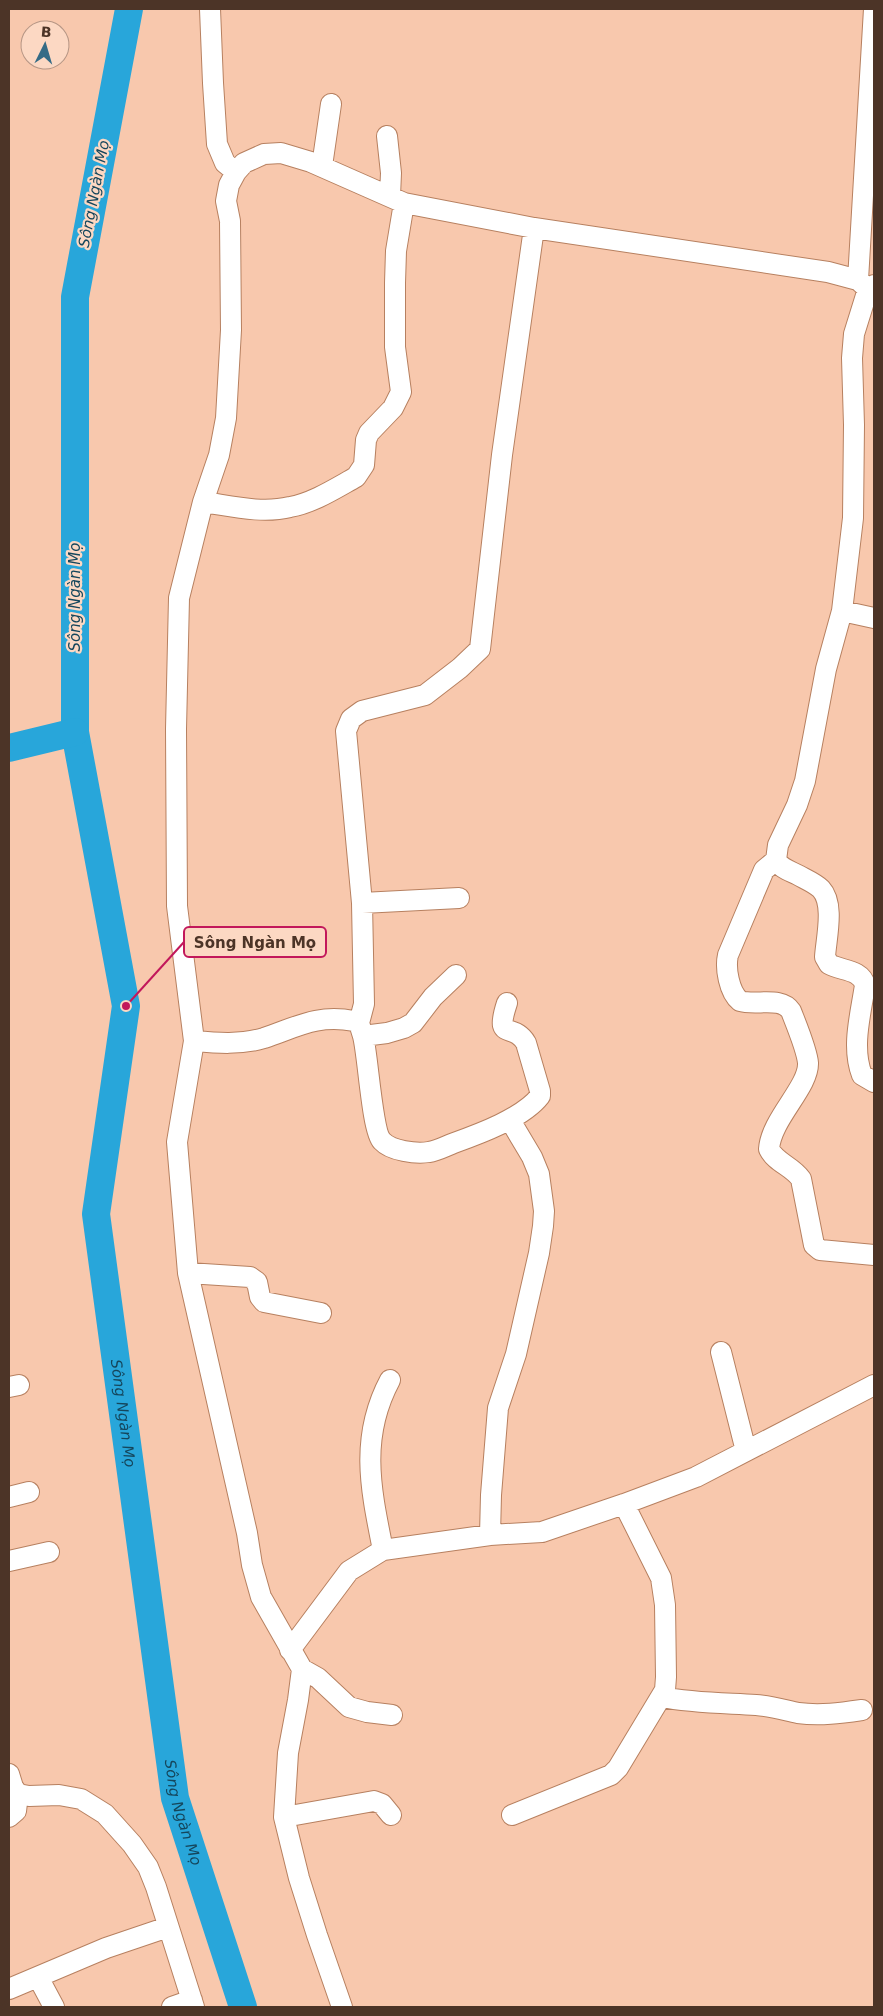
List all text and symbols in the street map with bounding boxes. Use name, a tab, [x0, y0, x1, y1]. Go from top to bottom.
north arrow	[20, 20, 70, 70]
text: B	[40, 24, 52, 40]
water label: Sông Ngàn Mọ	[75, 139, 113, 249]
water label: Sông Ngàn Mọ	[66, 543, 84, 651]
callout: Sông Ngàn Mọ	[184, 927, 326, 957]
text: Sông Ngàn Mọ	[194, 934, 316, 952]
water label: Sông Ngàn Mọ	[107, 1358, 139, 1468]
water label: Sông Ngàn Mọ	[161, 1758, 205, 1868]

